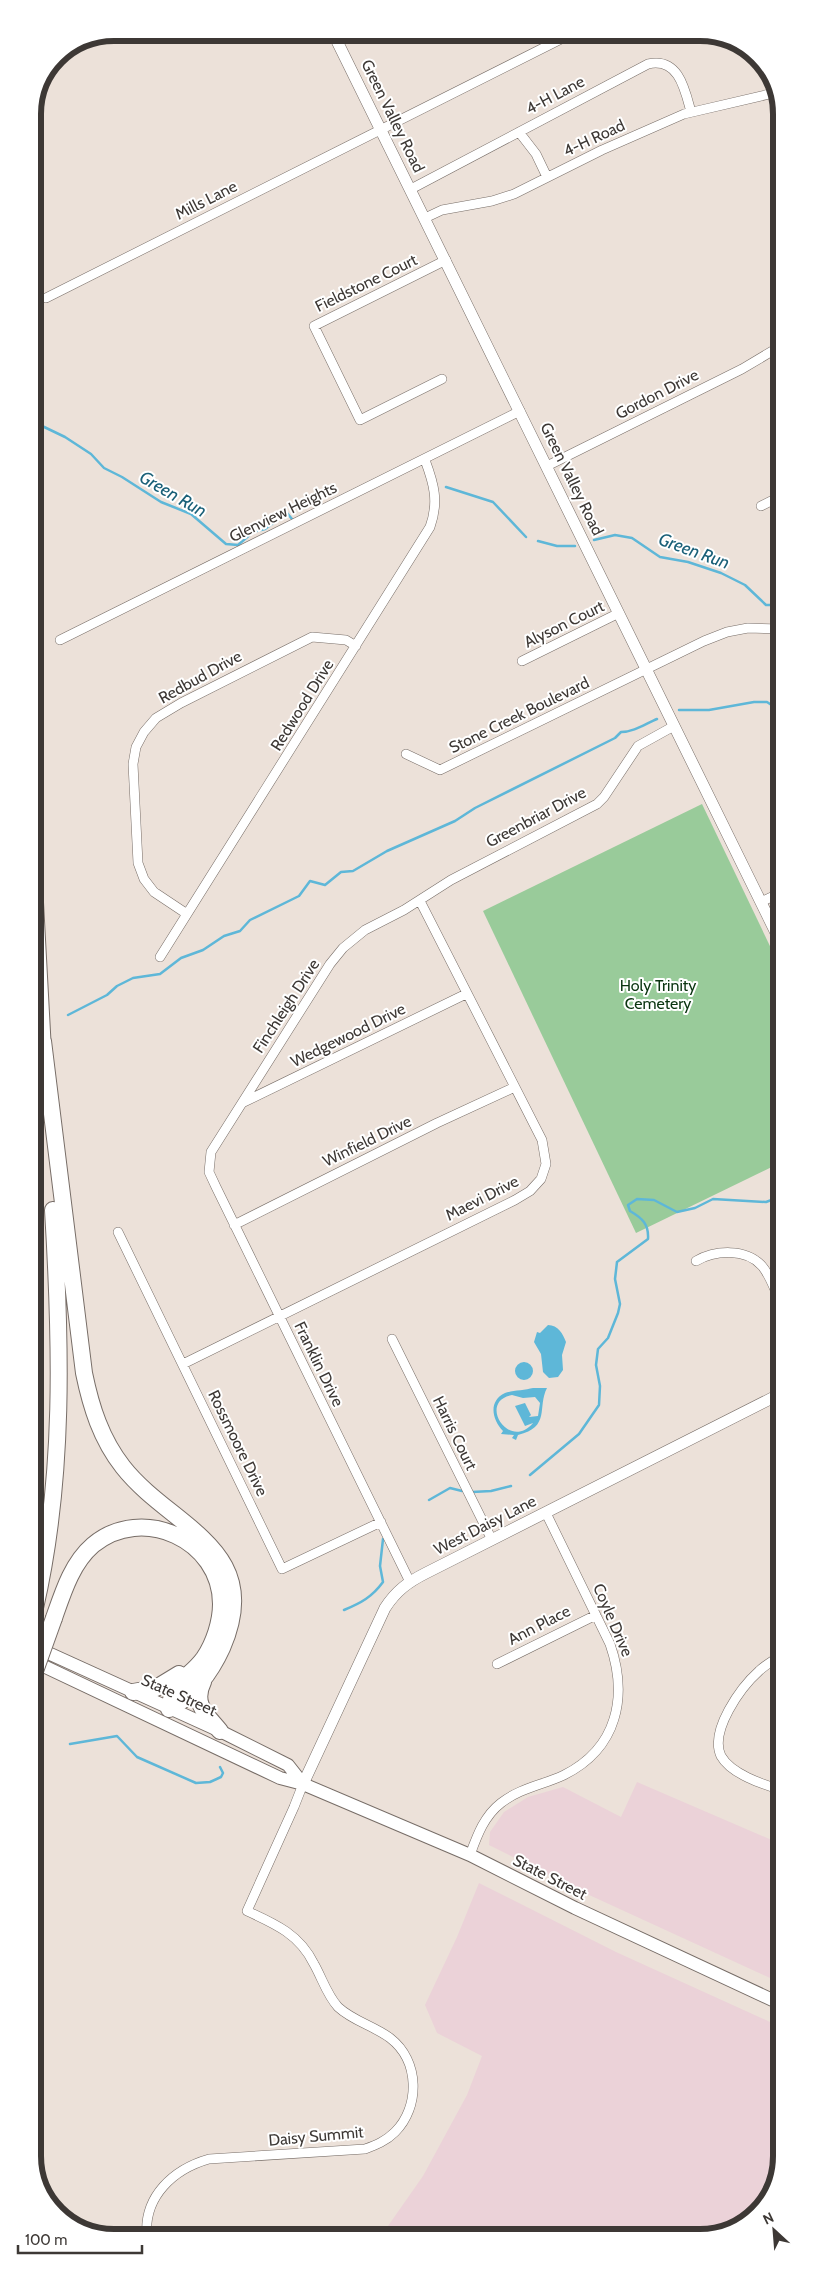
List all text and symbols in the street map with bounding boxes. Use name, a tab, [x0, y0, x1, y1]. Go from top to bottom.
street label: Green Valley Road	[357, 56, 429, 176]
street label: 4-H Lane	[522, 72, 588, 118]
street label: 4-H Road	[560, 116, 628, 160]
street label: Mills Lane	[172, 176, 240, 224]
street label: Fieldstone Court	[312, 250, 421, 316]
street label: Gordon Drive	[612, 365, 702, 423]
street label: Green Valley Road	[536, 419, 608, 539]
water label: Green Run	[135, 466, 211, 522]
street label: Glenview Heights	[226, 478, 340, 546]
water label: Green Run	[655, 528, 733, 574]
street label: Alyson Court	[521, 596, 608, 652]
street label: Redbud Drive	[155, 646, 245, 708]
street label: Redwood Drive	[266, 656, 338, 754]
street label: Stone Creek Boulevard	[446, 673, 592, 757]
street label: Greenbriar Drive	[483, 783, 589, 851]
street label: Finchleigh Drive	[249, 956, 323, 1056]
park label: Holy Trinity Cemetery	[620, 976, 696, 1013]
street label: Wedgewood Drive	[288, 999, 408, 1071]
street label: Winfield Drive	[320, 1111, 414, 1171]
street label: Maevi Drive	[442, 1171, 522, 1225]
street label: Franklin Drive	[290, 1318, 348, 1410]
street label: Rossmoore Drive	[204, 1387, 272, 1499]
street label: Harris Court	[429, 1393, 481, 1474]
street label: West Daisy Lane	[431, 1491, 539, 1559]
street label: Coyle Drive	[589, 1581, 637, 1659]
street label: Ann Place	[505, 1601, 573, 1649]
street label: State Street	[138, 1670, 220, 1720]
street label: State Street	[510, 1850, 591, 1904]
street label: Daisy Summit	[268, 2122, 365, 2150]
north arrow	[749, 2205, 799, 2255]
text: N	[760, 2208, 777, 2229]
scale bar	[18, 2222, 141, 2254]
text: 100 m	[25, 2231, 67, 2249]

